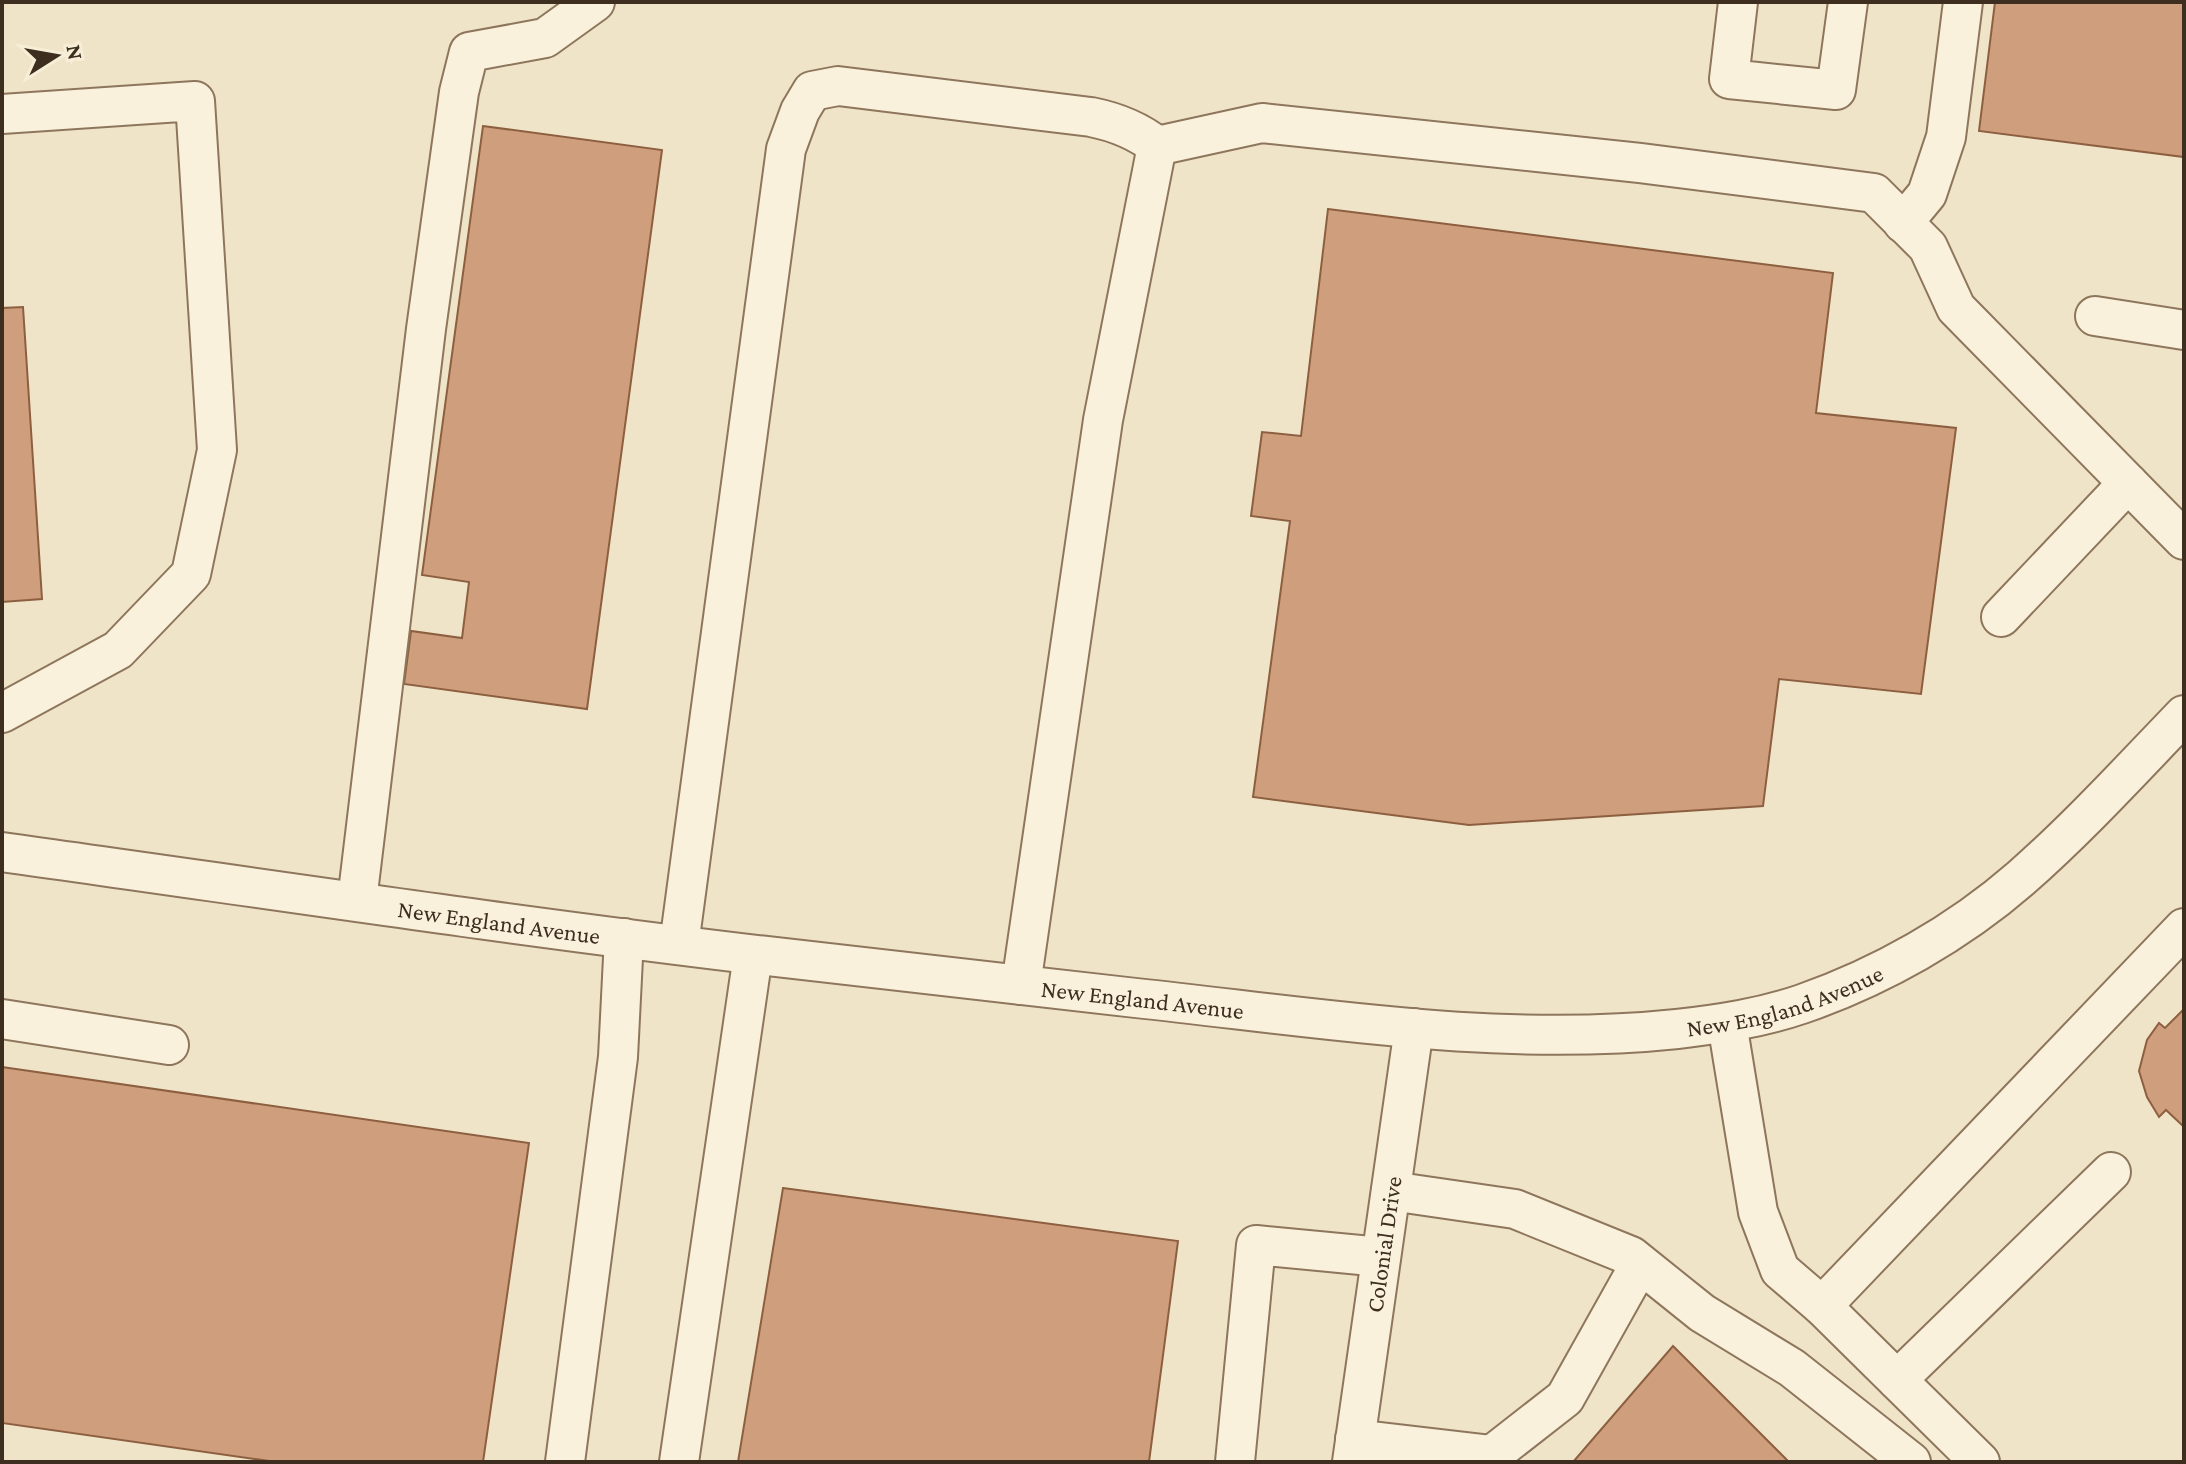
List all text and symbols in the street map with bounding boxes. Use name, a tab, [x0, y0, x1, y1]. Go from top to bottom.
north arrow	[16, 16, 96, 96]
text: N	[61, 43, 89, 62]
street label: New England Avenue	[396, 895, 602, 949]
street label: New England Avenue	[1685, 959, 1887, 1041]
street label: New England Avenue	[1040, 974, 1245, 1024]
street label: Colonial Drive	[1360, 1174, 1406, 1314]

